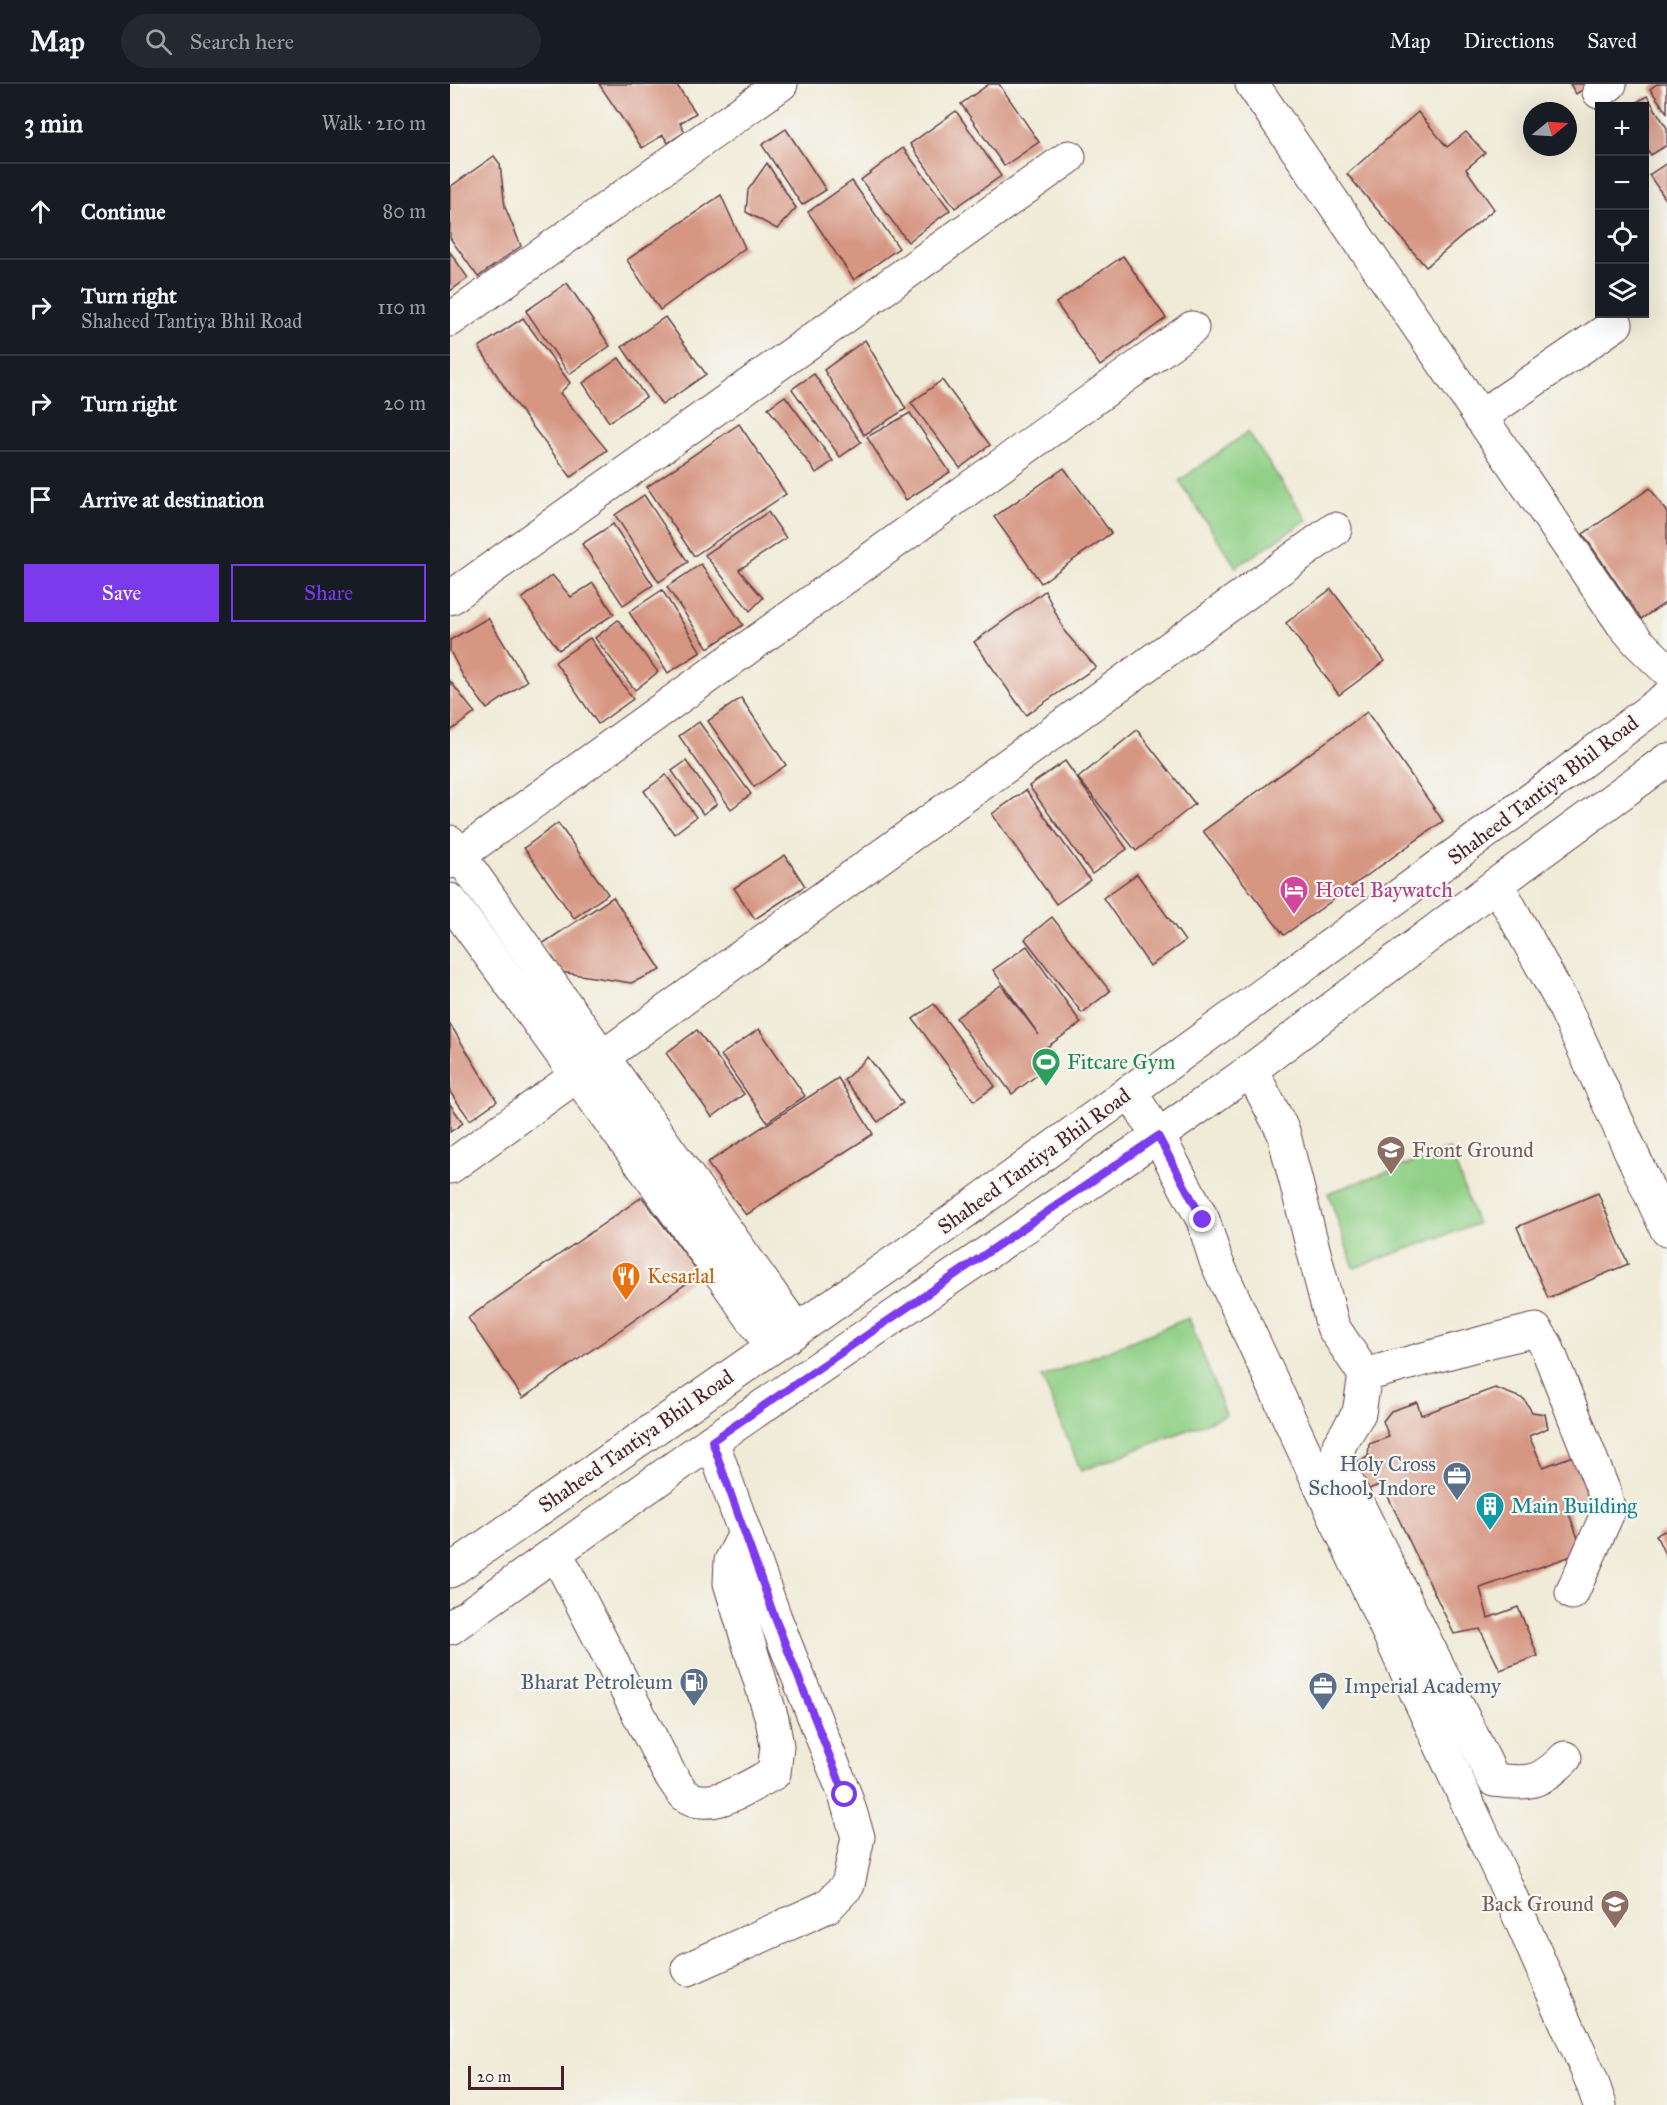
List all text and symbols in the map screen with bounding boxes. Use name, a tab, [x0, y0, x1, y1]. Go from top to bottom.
search box	[121, 14, 541, 68]
text: Map	[30, 24, 85, 59]
icon: search	[142, 25, 175, 58]
text: Search here	[190, 28, 294, 55]
text: Map	[1390, 28, 1431, 54]
text: Directions	[1464, 28, 1554, 54]
text: Saved	[1587, 28, 1637, 54]
north arrow	[1523, 102, 1577, 156]
map controls	[1595, 102, 1649, 318]
button: +	[1595, 102, 1649, 156]
text: 3 min	[24, 107, 83, 139]
text: Walk · 210 m	[321, 111, 426, 135]
button: −	[1595, 156, 1649, 210]
icon: ahead	[24, 195, 57, 228]
text: Continue	[81, 198, 166, 225]
text: 80 m	[383, 199, 426, 223]
button: locate	[1595, 210, 1649, 264]
button: layers	[1595, 264, 1649, 318]
text: Turn right	[81, 282, 177, 309]
icon: right	[24, 291, 57, 324]
text: 110 m	[378, 295, 426, 319]
text: Shaheed Tantiya Bhil Road	[81, 309, 302, 333]
icon: right	[24, 387, 57, 420]
text: Turn right	[81, 390, 177, 417]
text: 20 m	[383, 391, 426, 415]
icon: arrive	[24, 483, 57, 516]
text: Arrive at destination	[81, 486, 264, 513]
button: Save	[24, 564, 219, 622]
button: Share	[231, 564, 426, 622]
street label: Shaheed Tantiya Bhil Road	[1442, 709, 1644, 870]
hotel icon: Hotel Baywatch	[1278, 874, 1310, 916]
place label: Hotel Baywatch	[1315, 877, 1453, 903]
sports icon: Fitcare Gym	[1030, 1046, 1062, 1088]
place label: Fitcare Gym	[1067, 1049, 1176, 1075]
street label: Shaheed Tantiya Bhil Road	[932, 1082, 1136, 1240]
school or university icon: Front Ground	[1375, 1134, 1407, 1176]
place label: Front Ground	[1412, 1137, 1534, 1163]
route end	[1189, 1206, 1215, 1232]
restaurant icon: Kesarlal	[610, 1260, 642, 1302]
place label: Kesarlal	[647, 1263, 715, 1289]
street label: Shaheed Tantiya Bhil Road	[533, 1363, 739, 1518]
place label: Holy Cross School, Indore	[1308, 1451, 1436, 1501]
office icon: Holy Cross School, Indore	[1441, 1460, 1473, 1502]
building icon: Main Building	[1474, 1490, 1506, 1532]
place label: Main Building	[1511, 1493, 1637, 1519]
fuel station icon: Bharat Petroleum	[678, 1666, 710, 1708]
place label: Bharat Petroleum	[521, 1669, 673, 1695]
office icon: Imperial Academy	[1307, 1670, 1339, 1712]
place label: Imperial Academy	[1344, 1673, 1502, 1699]
route start	[831, 1781, 857, 1807]
school or university icon: Back Ground	[1599, 1888, 1631, 1930]
place label: Back Ground	[1481, 1891, 1594, 1917]
scale bar	[468, 2063, 564, 2090]
text: 20 m	[477, 2067, 511, 2086]

